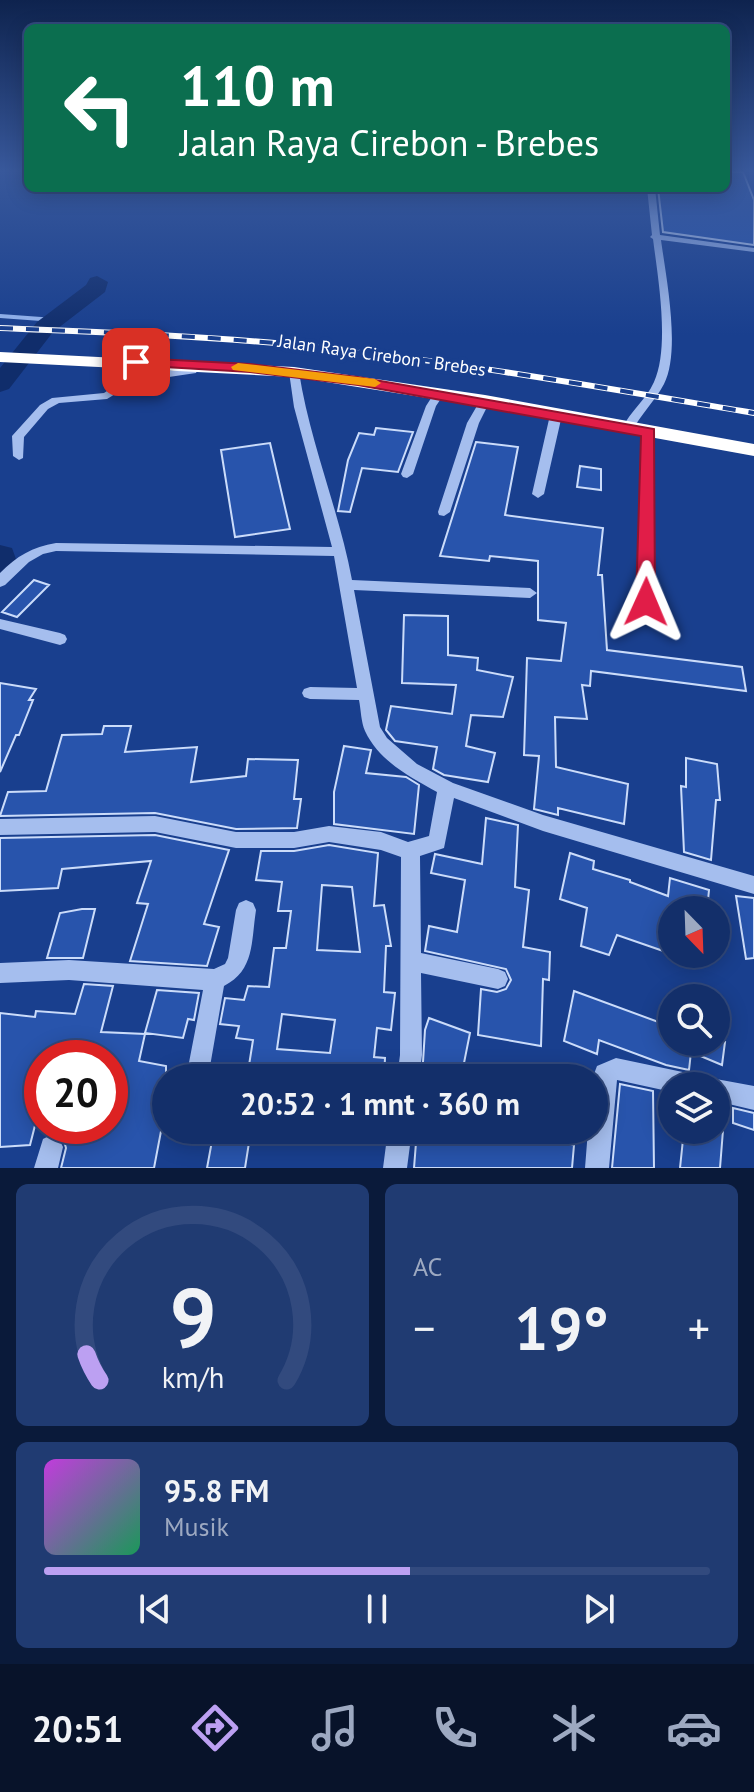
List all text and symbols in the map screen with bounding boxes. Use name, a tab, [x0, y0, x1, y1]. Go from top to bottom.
text: 110 m	[180, 49, 335, 121]
icon: left	[48, 56, 152, 160]
text: Jalan Raya Cirebon - Brebes	[180, 119, 599, 166]
pin	[102, 328, 170, 396]
street label: Jalan Raya Cirebon - Brebes	[276, 329, 487, 381]
icon: arrive	[114, 340, 158, 384]
position arrow	[604, 560, 688, 644]
north arrow	[658, 896, 730, 968]
map controls	[658, 896, 730, 1144]
button: search	[658, 984, 730, 1056]
speed limit sign: 20	[24, 1040, 128, 1144]
button: layers	[658, 1072, 730, 1144]
text: 20:52 · 1 mnt · 360 m	[240, 1084, 520, 1123]
text: AC	[413, 1250, 442, 1283]
text: 9	[169, 1262, 216, 1370]
text: 19°	[514, 1289, 609, 1367]
text: −	[413, 1299, 435, 1356]
text: +	[688, 1299, 710, 1356]
text: km/h	[161, 1359, 224, 1396]
text: 95.8 FM	[164, 1471, 269, 1510]
text: Musik	[164, 1510, 229, 1543]
icon: previous	[133, 1587, 177, 1631]
icon: pause	[355, 1587, 399, 1631]
icon: next	[577, 1587, 621, 1631]
icon: directions	[187, 1700, 243, 1756]
icon: music	[307, 1700, 363, 1756]
icon: phone	[427, 1700, 483, 1756]
icon: climate	[546, 1700, 602, 1756]
icon: car	[666, 1700, 722, 1756]
text: 20:51	[32, 1705, 123, 1752]

